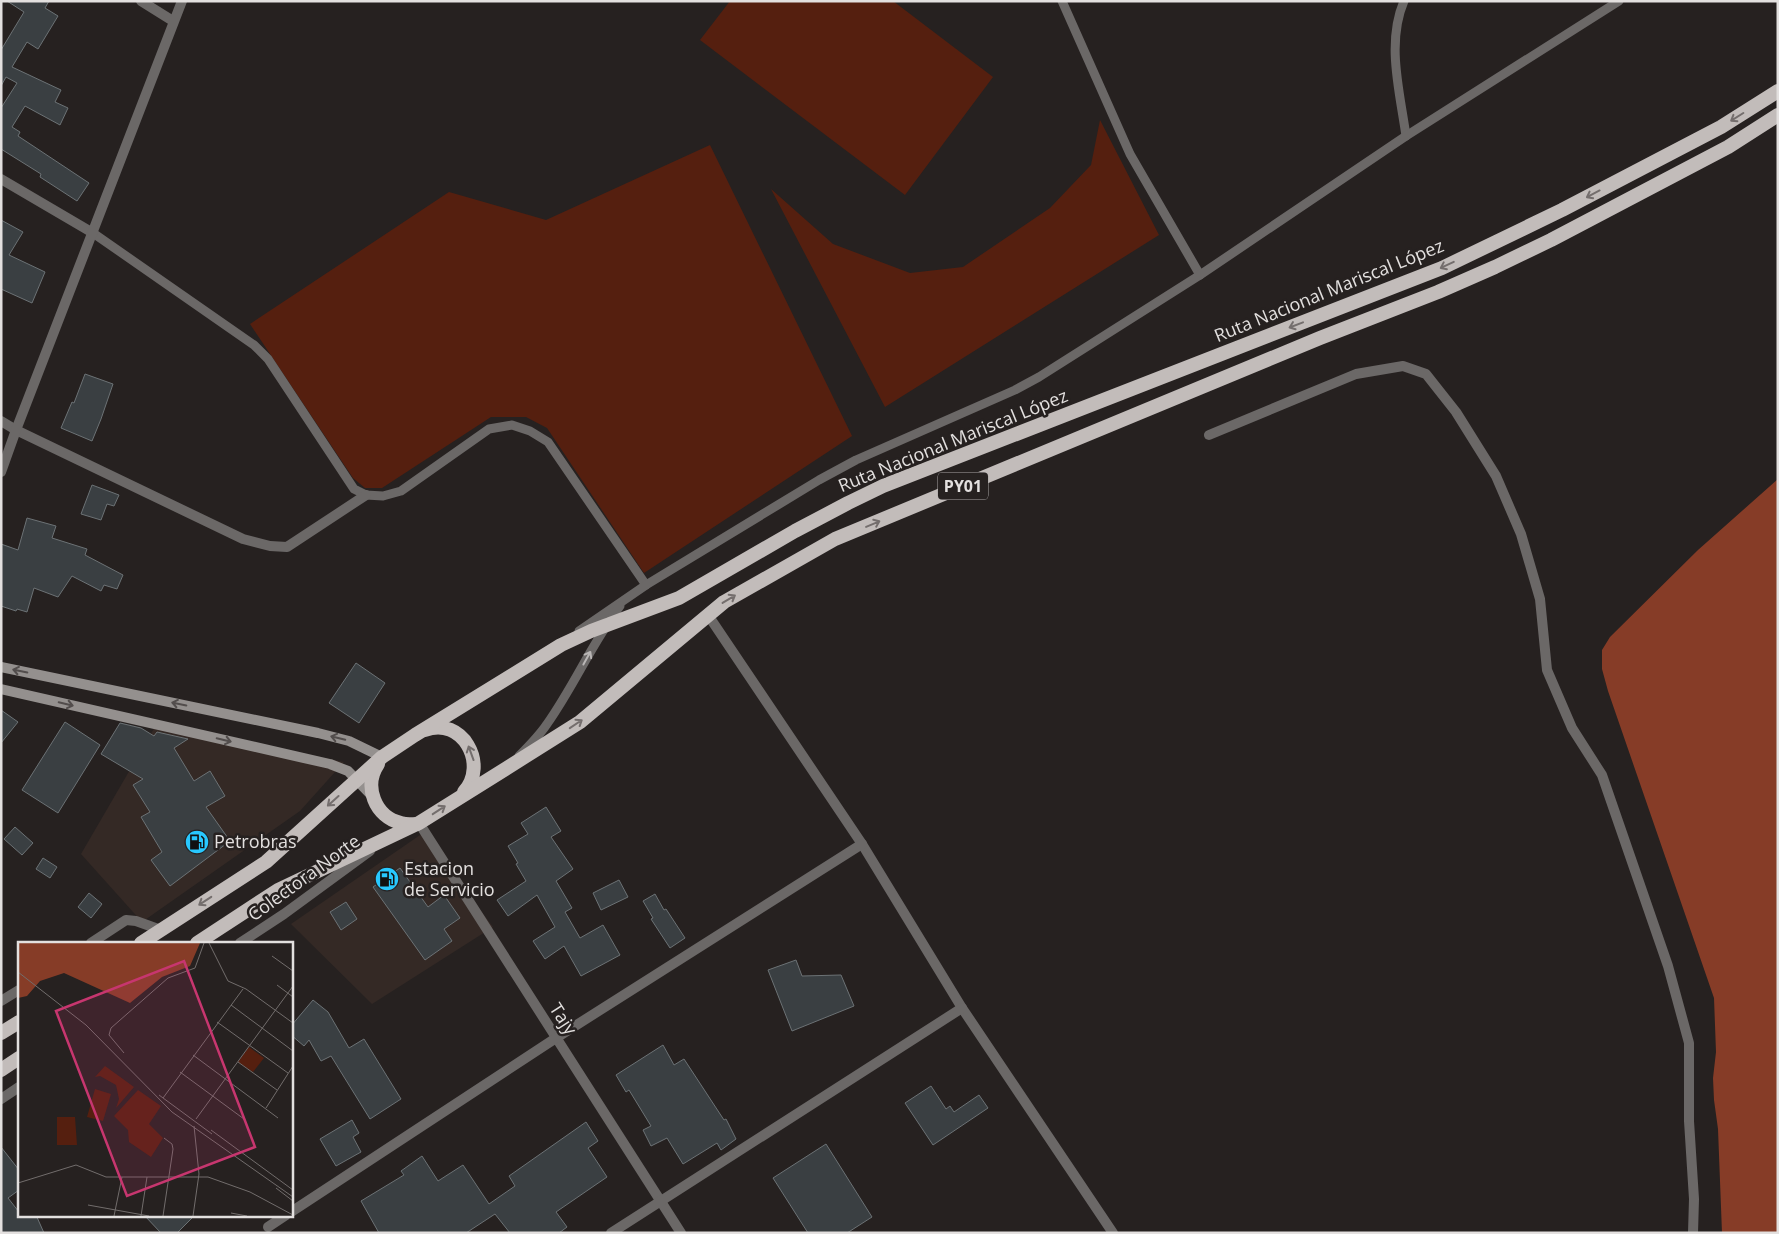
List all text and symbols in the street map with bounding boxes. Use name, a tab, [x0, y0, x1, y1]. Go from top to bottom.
one-way arrow	[1730, 113, 1744, 123]
one-way arrow	[1586, 190, 1601, 199]
street label: Ruta Nacional Mariscal López	[1210, 233, 1447, 347]
one-way arrow	[1440, 261, 1455, 270]
one-way arrow	[1289, 321, 1304, 330]
street label: Ruta Nacional Mariscal López	[834, 383, 1071, 497]
road number: PY01	[938, 472, 988, 500]
one-way arrow	[865, 518, 880, 528]
one-way arrow	[722, 593, 736, 603]
one-way arrow	[582, 652, 592, 666]
one-way arrow	[12, 665, 28, 675]
one-way arrow	[171, 699, 187, 708]
one-way arrow	[57, 700, 73, 709]
one-way arrow	[569, 718, 583, 729]
one-way arrow	[330, 733, 346, 742]
one-way arrow	[216, 736, 232, 745]
one-way arrow	[466, 746, 475, 761]
one-way arrow	[326, 796, 339, 807]
one-way arrow	[432, 805, 446, 816]
street label: Colectora Norte	[243, 828, 364, 926]
fuel station icon: Petrobras	[184, 829, 210, 855]
place label: Petrobras	[214, 829, 297, 853]
place label: Estacion de Servicio	[404, 856, 495, 901]
fuel station icon: Estacion de Servicio	[374, 866, 400, 892]
one-way arrow	[198, 896, 212, 906]
inset map	[18, 942, 292, 1216]
street label: Tajy	[545, 998, 584, 1040]

